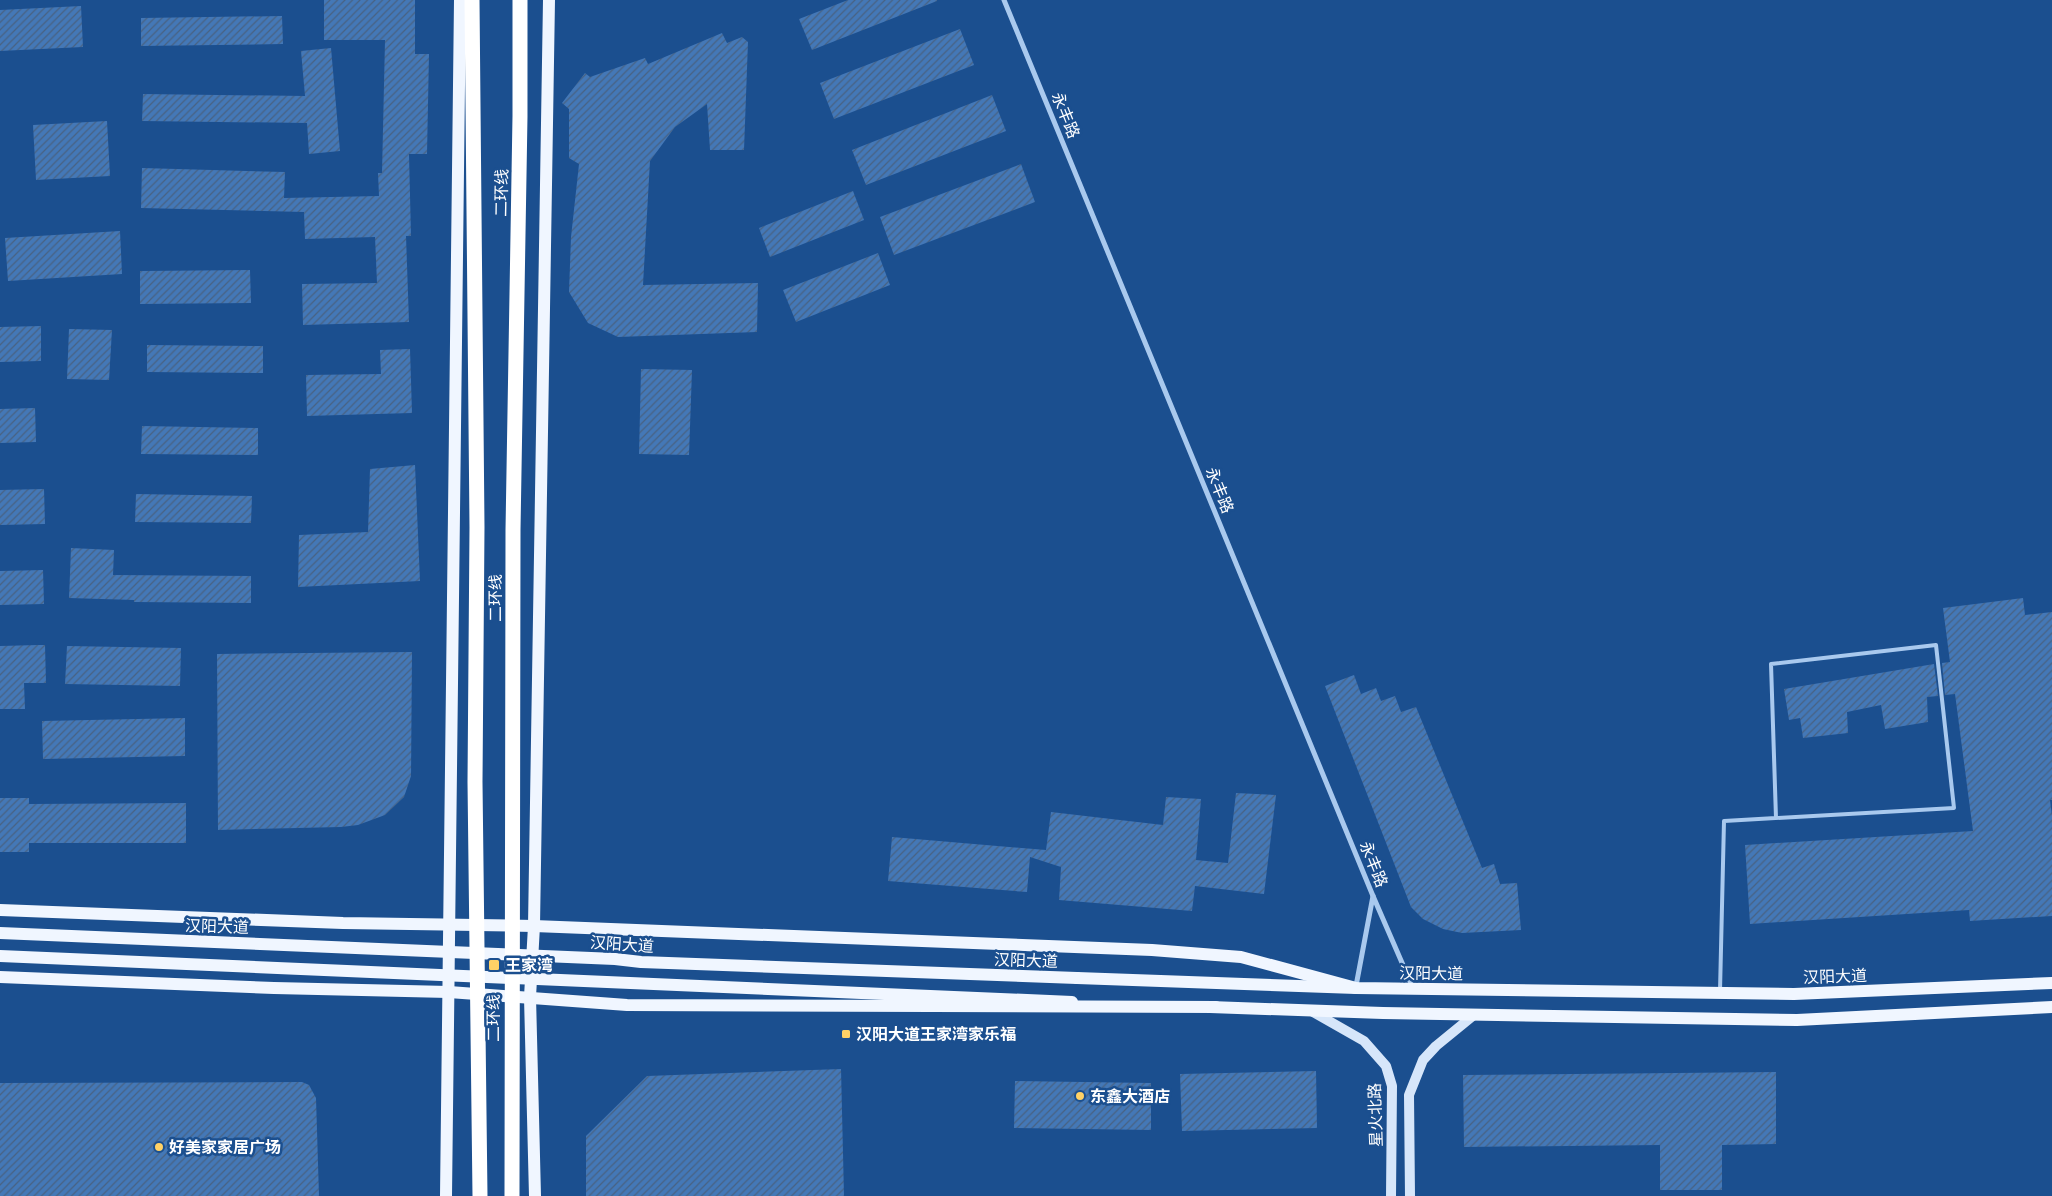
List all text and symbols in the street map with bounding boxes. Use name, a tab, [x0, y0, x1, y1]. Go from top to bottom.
street label: 永丰路	[1047, 89, 1084, 141]
street label: 二环线	[491, 169, 512, 217]
street label: 永丰路	[1201, 464, 1238, 516]
street label: 二环线	[485, 574, 506, 622]
street label: 永丰路	[1355, 838, 1392, 890]
street label: 汉阳大道	[185, 915, 249, 938]
street label: 汉阳大道	[589, 932, 655, 957]
street label: 汉阳大道	[994, 949, 1058, 972]
place label: 王家湾	[505, 955, 553, 976]
marker: 王家湾	[487, 958, 501, 972]
street label: 汉阳大道	[1399, 962, 1463, 985]
street label: 汉阳大道	[1803, 965, 1867, 988]
street label: 二环线	[483, 994, 504, 1042]
place label: 汉阳大道王家湾家乐福	[856, 1024, 1016, 1045]
marker: 汉阳大道王家湾家乐福	[840, 1028, 852, 1040]
street label: 星火北路	[1364, 1083, 1387, 1147]
place label: 东鑫大酒店	[1090, 1086, 1170, 1107]
marker: 东鑫大酒店	[1074, 1090, 1086, 1102]
place label: 好美家家居广场	[169, 1137, 281, 1158]
marker: 好美家家居广场	[153, 1141, 165, 1153]

